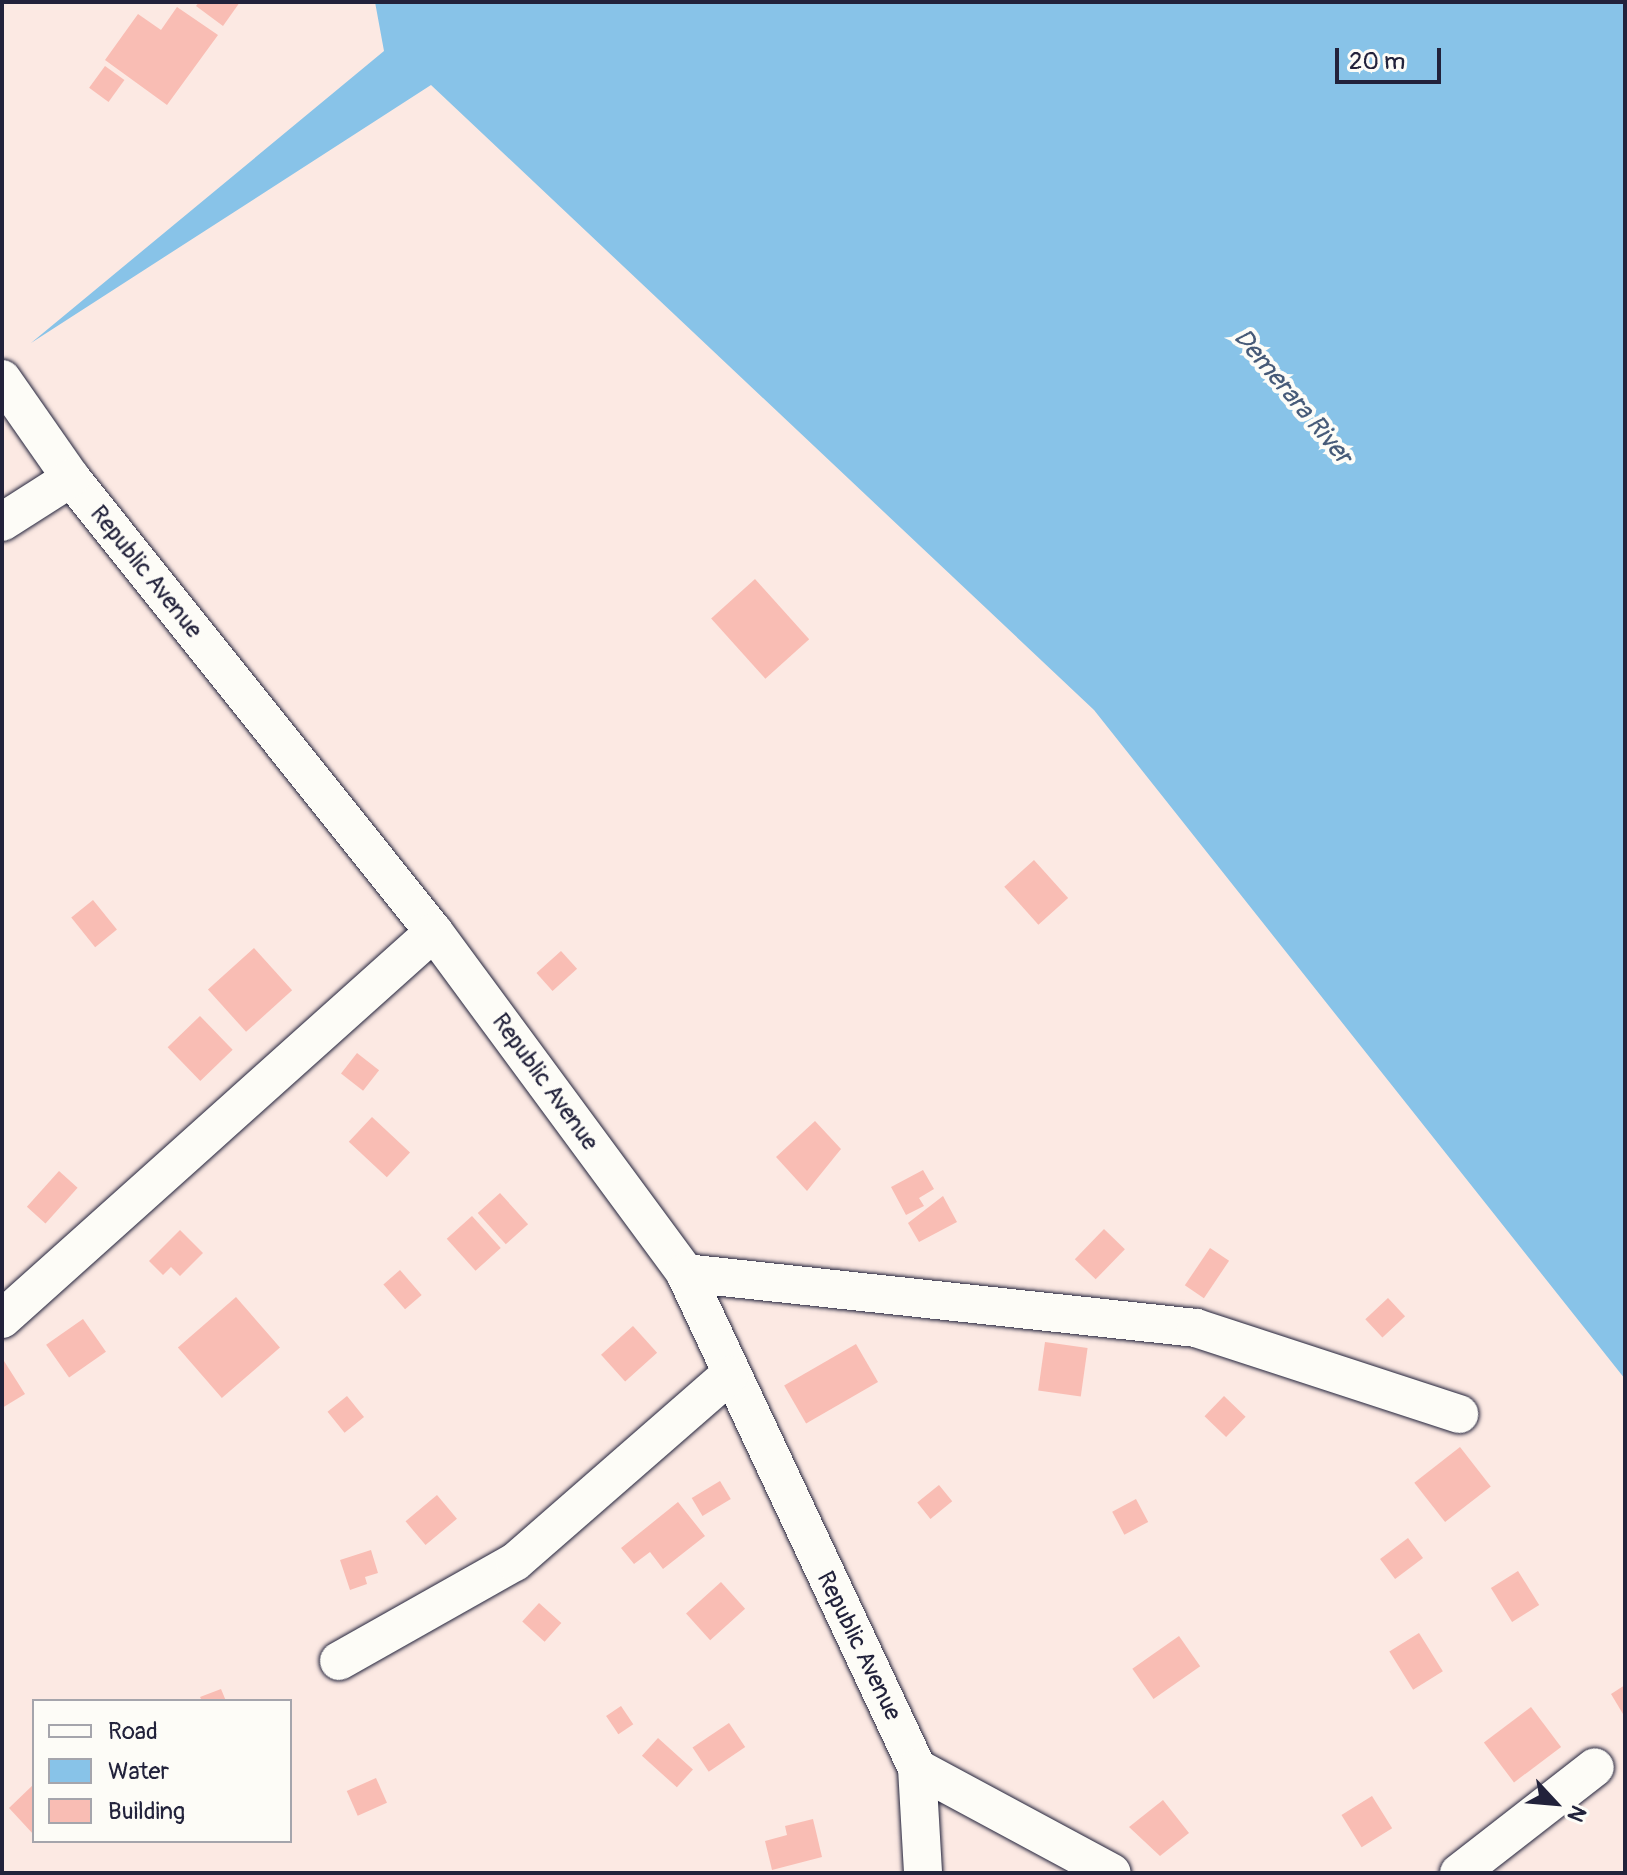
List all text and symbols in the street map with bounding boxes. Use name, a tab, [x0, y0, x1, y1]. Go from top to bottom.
scale bar	[1339, 32, 1445, 82]
text: 20 m	[1349, 47, 1405, 76]
water label: Demerara River	[1226, 323, 1358, 471]
street label: Republic Avenue	[84, 500, 208, 644]
street label: Republic Avenue	[486, 1008, 604, 1156]
street label: Republic Avenue	[811, 1567, 907, 1725]
legend	[32, 1699, 292, 1843]
text: Road	[108, 1717, 158, 1746]
text: Water	[108, 1757, 169, 1786]
north arrow	[1515, 1763, 1595, 1843]
text: Building	[108, 1797, 185, 1826]
text: N	[1561, 1801, 1592, 1826]

